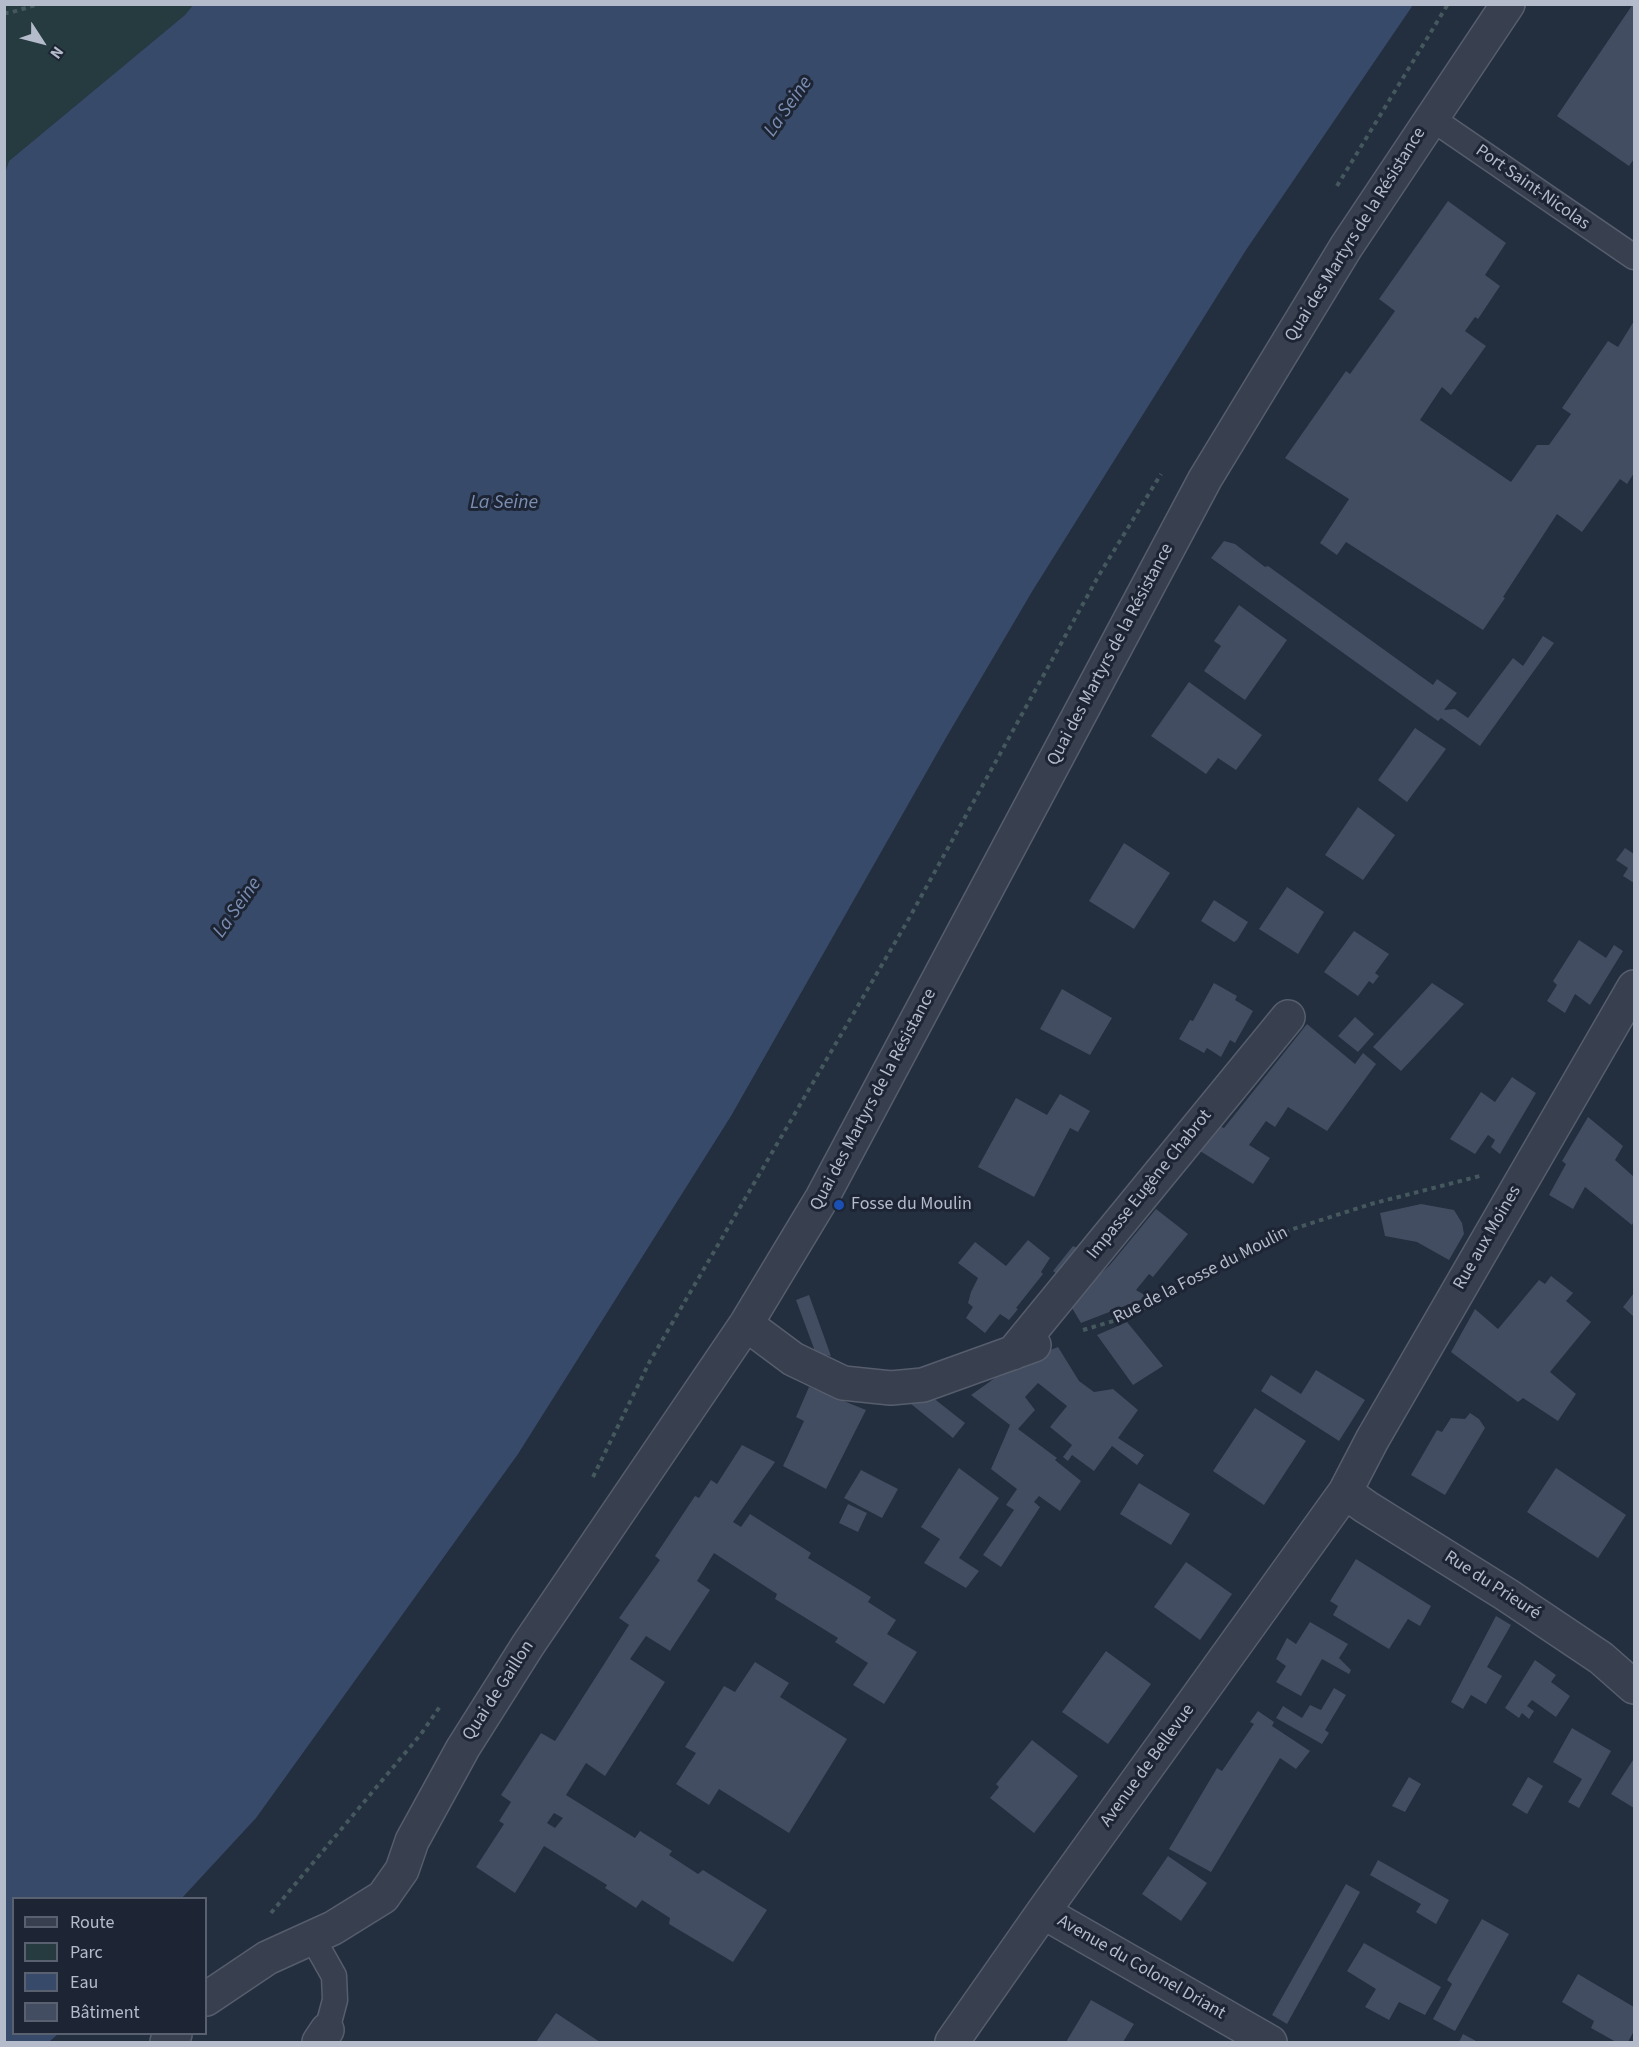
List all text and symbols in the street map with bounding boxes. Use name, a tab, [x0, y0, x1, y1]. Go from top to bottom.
north arrow	[12, 12, 72, 72]
text: N	[45, 42, 69, 63]
water label: La Seine	[760, 72, 818, 142]
street label: Quai des Martyrs de la Résistance	[1281, 124, 1431, 346]
street label: Port Saint-Nicolas	[1471, 141, 1593, 235]
water label: La Seine	[470, 492, 538, 516]
street label: Quai des Martyrs de la Résistance	[1043, 540, 1179, 770]
water label: La Seine	[209, 873, 267, 943]
street label: Quai des Martyrs de la Résistance	[806, 985, 942, 1215]
street label: Impasse Eugène Chabrot	[1083, 1106, 1217, 1264]
street label: Rue aux Moines	[1449, 1182, 1527, 1294]
place label: Fosse du Moulin	[851, 1194, 972, 1216]
marker: Fosse du Moulin	[832, 1198, 846, 1212]
street label: Rue de la Fosse du Moulin	[1110, 1223, 1292, 1329]
street label: Rue du Prieuré	[1440, 1547, 1544, 1625]
street label: Quai de Gaillon	[459, 1637, 539, 1745]
street label: Avenue de Bellevue	[1096, 1700, 1200, 1832]
legend	[12, 1897, 207, 2035]
text: Route	[70, 1910, 114, 1935]
street label: Avenue du Colonel Driant	[1053, 1911, 1229, 2025]
text: Parc	[70, 1940, 103, 1965]
text: Eau	[70, 1970, 98, 1995]
text: Bâtiment	[70, 2000, 140, 2025]

